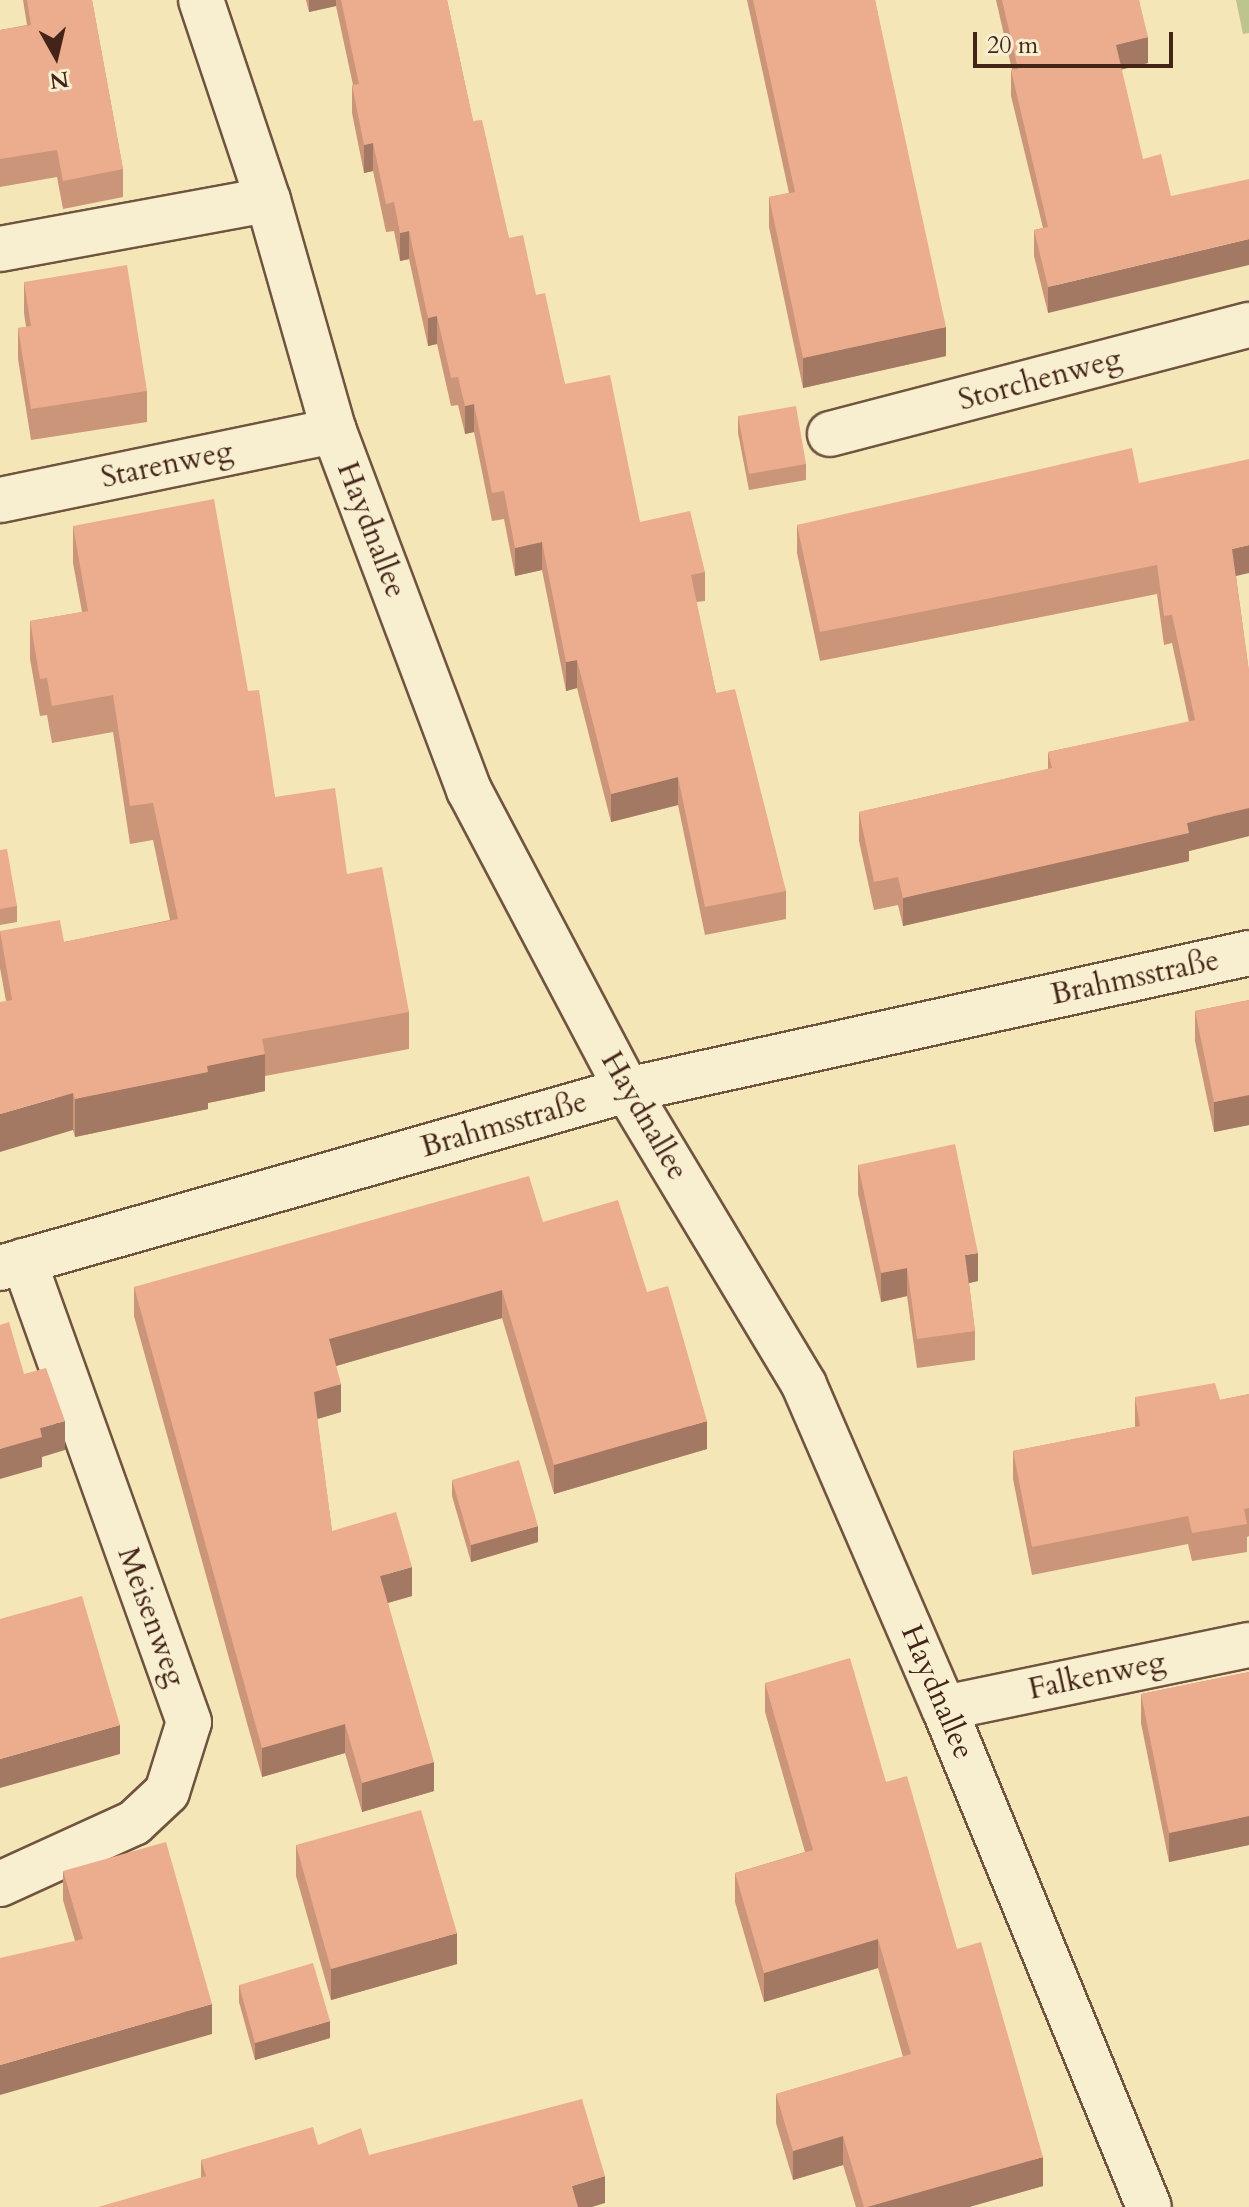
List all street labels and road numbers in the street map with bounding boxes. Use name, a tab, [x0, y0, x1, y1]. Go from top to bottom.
street label: Storchenweg	[955, 341, 1125, 419]
street label: Starenweg	[98, 434, 236, 496]
street label: Haydnallee	[329, 457, 413, 603]
street label: Brahmsstraße	[1048, 943, 1222, 1013]
street label: Haydnallee	[593, 1045, 695, 1187]
street label: Brahmsstraße	[417, 1084, 591, 1166]
street label: Meisenweg	[109, 1542, 193, 1692]
street label: Haydnallee	[893, 1619, 981, 1765]
street label: Falkenweg	[1025, 1644, 1169, 1708]

